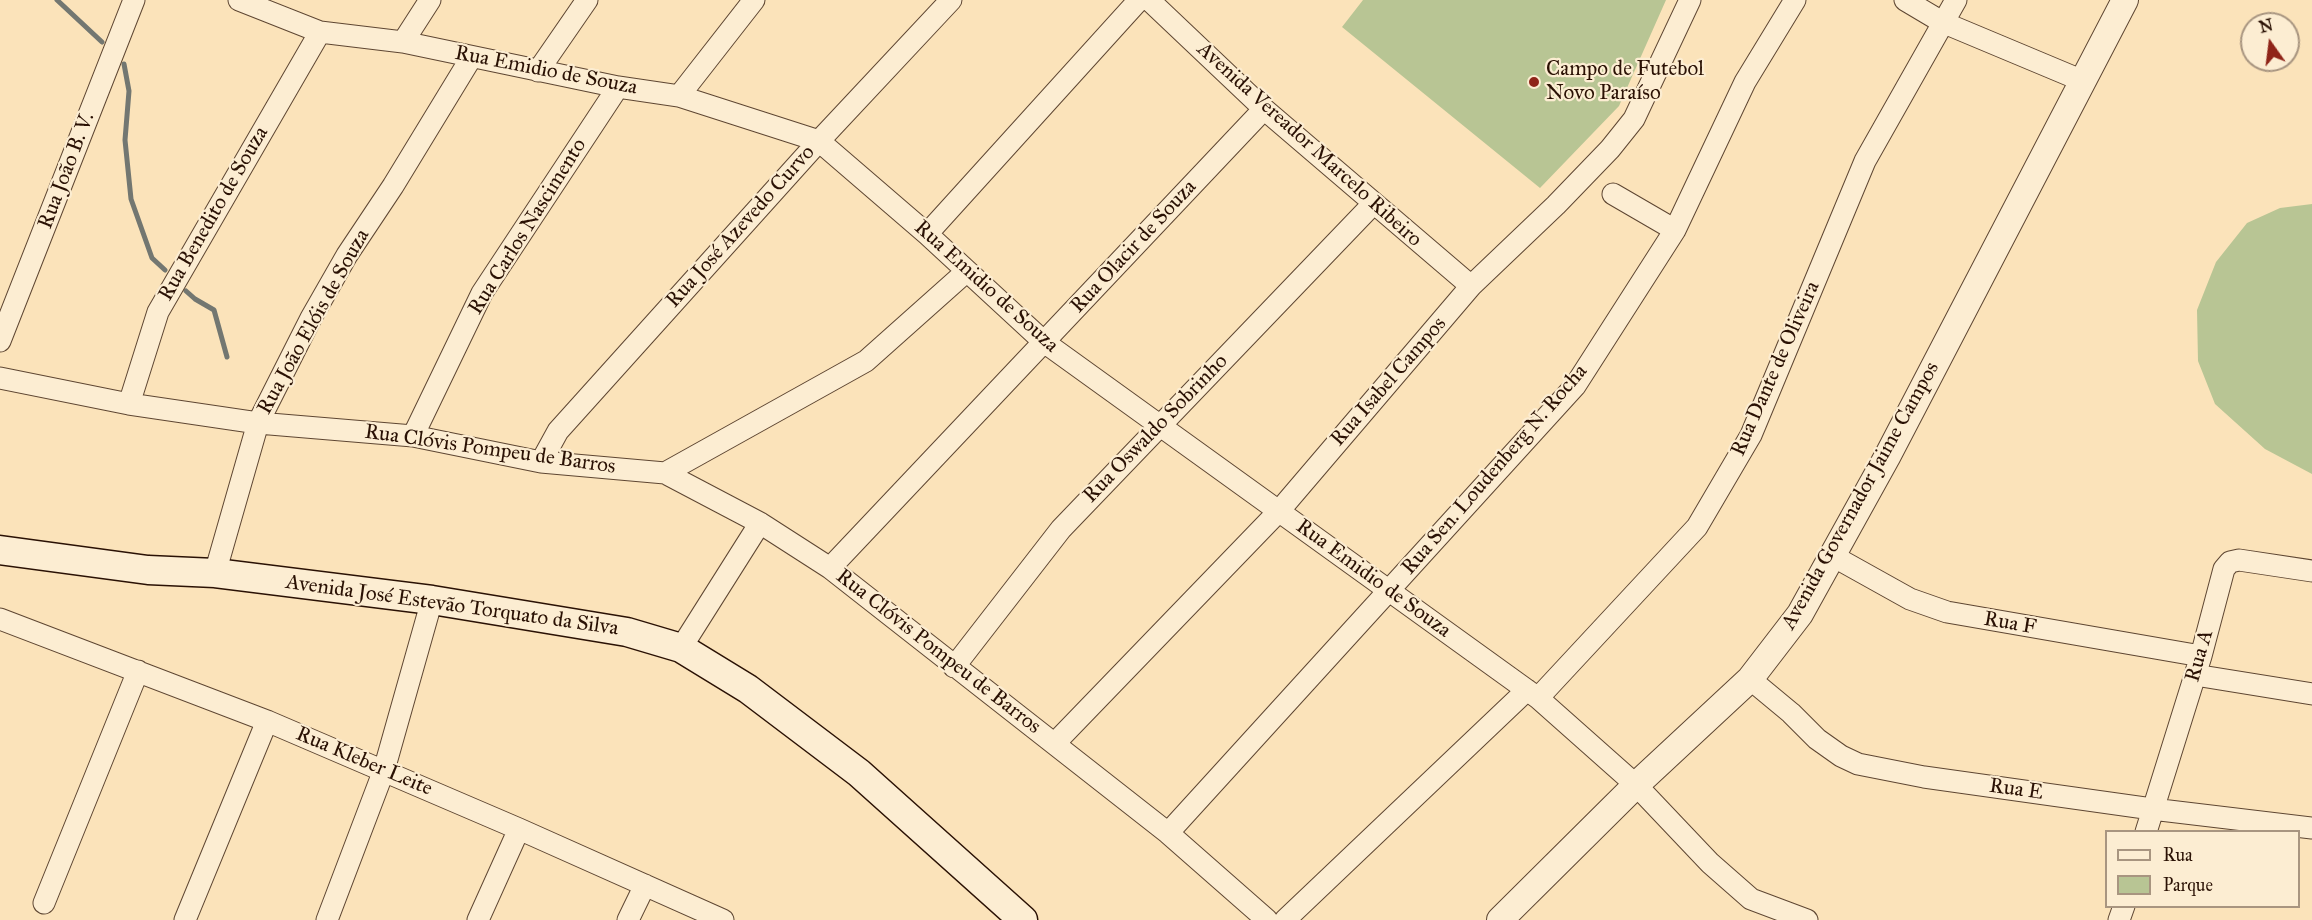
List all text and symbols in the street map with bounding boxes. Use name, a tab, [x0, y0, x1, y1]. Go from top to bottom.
north arrow	[2240, 12, 2300, 72]
text: N	[2257, 15, 2275, 37]
street label: Avenida Vereador Marcelo Ribeiro	[1191, 37, 1427, 253]
street label: Rua Emidio de Souza	[453, 41, 639, 101]
place label: Campo de Futebol Novo Paraíso	[1546, 57, 1704, 107]
marker: Campo de Futebol Novo Paraíso	[1527, 75, 1541, 89]
street label: Rua João B. V.	[33, 109, 101, 233]
street label: Rua Benedito de Souza	[154, 122, 274, 306]
street label: Rua Carlos Nascimento	[464, 134, 592, 320]
street label: Rua José Azevedo Curvo	[661, 141, 821, 313]
street label: Rua Olacir de Souza	[1066, 175, 1202, 319]
street label: Rua Emidio de Souza	[909, 216, 1063, 358]
street label: Rua João Elóis de Souza	[253, 225, 375, 419]
street label: Rua Dante de Oliveira	[1726, 278, 1826, 460]
street label: Rua Isabel Campos	[1326, 312, 1452, 452]
street label: Rua Oswaldo Sobrinho	[1078, 349, 1234, 509]
street label: Avenida Governador Jaime Campos	[1777, 358, 1945, 634]
street label: Rua Sen. Loudenberg N. Rocha	[1397, 360, 1593, 580]
street label: Rua Clóvis Pompeu de Barros	[363, 420, 617, 480]
street label: Rua Emidio de Souza	[1291, 514, 1455, 644]
street label: Rua Clóvis Pompeu de Barros	[830, 564, 1046, 740]
street label: Avenida José Estevão Torquato da Silva	[284, 570, 620, 642]
street label: Rua F	[1982, 607, 2038, 641]
street label: Rua A	[2181, 627, 2219, 685]
street label: Rua Kleber Leite	[292, 722, 436, 802]
street label: Rua E	[1987, 774, 2045, 806]
legend	[2105, 830, 2300, 908]
text: Rua	[2163, 844, 2193, 866]
text: Parque	[2163, 874, 2213, 896]

